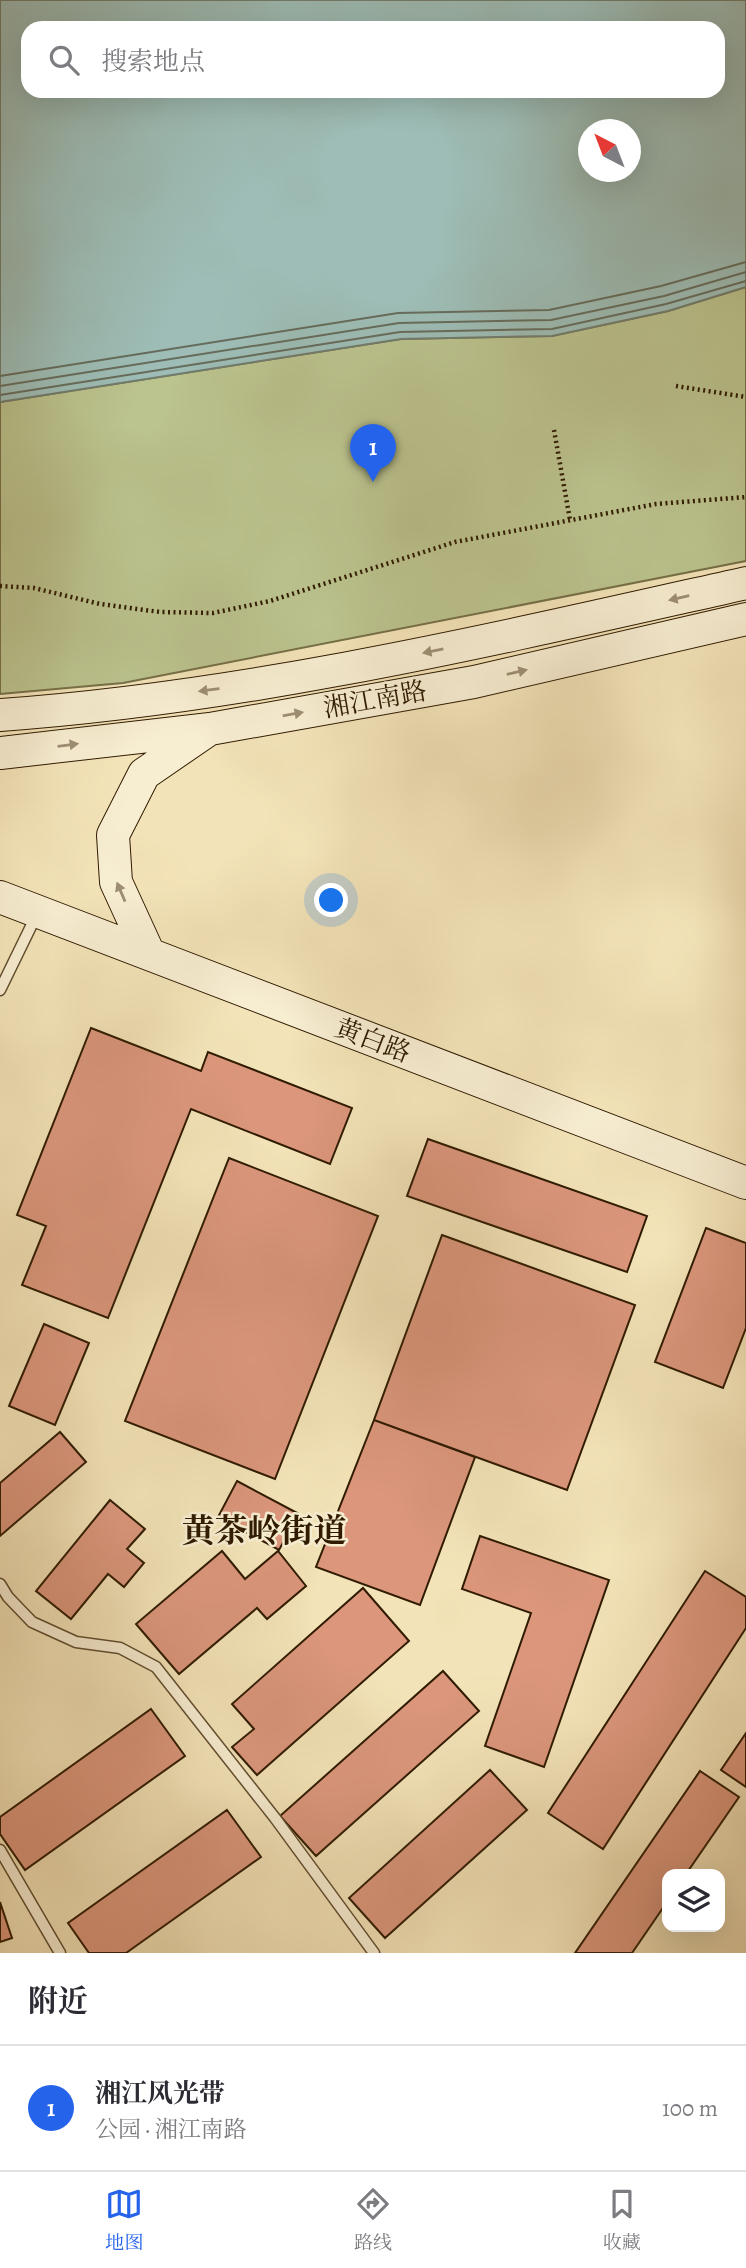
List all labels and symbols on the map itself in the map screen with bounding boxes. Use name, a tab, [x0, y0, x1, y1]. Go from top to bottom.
north arrow	[578, 119, 641, 182]
pin: 1	[350, 424, 396, 482]
one-way arrow	[668, 593, 690, 604]
one-way arrow	[422, 645, 444, 656]
one-way arrow	[506, 666, 528, 677]
street label: 湘江南路	[321, 673, 429, 726]
one-way arrow	[198, 685, 220, 696]
one-way arrow	[282, 708, 304, 719]
one-way arrow	[57, 739, 79, 750]
one-way arrow	[115, 881, 126, 902]
your location	[314, 883, 348, 917]
street label: 黄白路	[330, 1010, 416, 1071]
district label: 黄茶岭街道	[182, 1508, 347, 1553]

